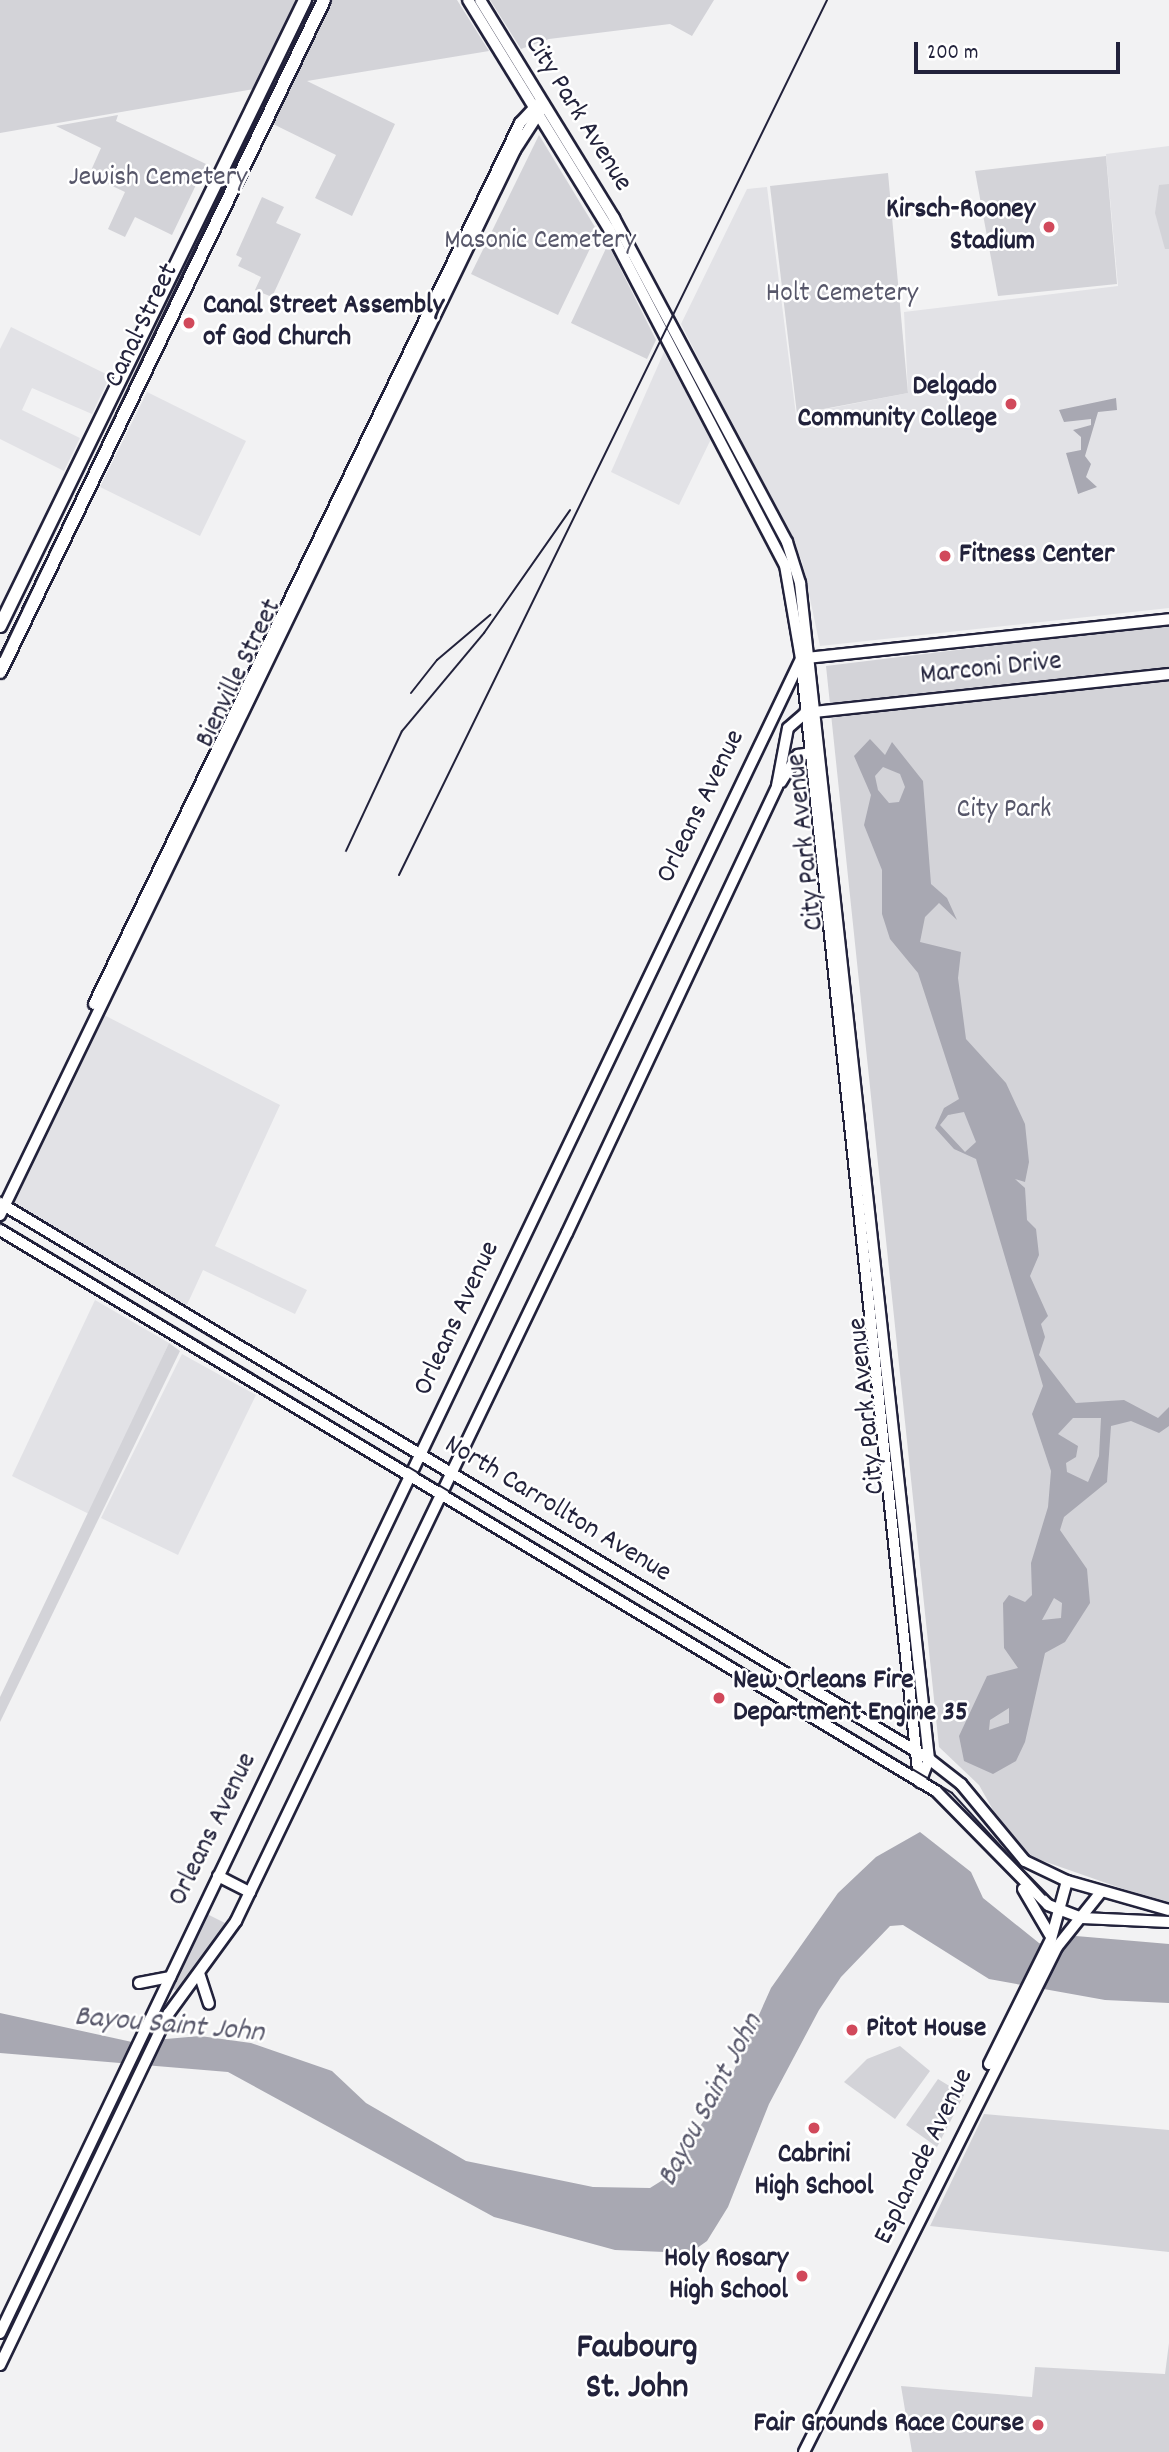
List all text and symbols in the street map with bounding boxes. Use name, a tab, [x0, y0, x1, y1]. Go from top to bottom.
scale bar	[917, 28, 1124, 72]
street label: City Park Avenue	[516, 30, 638, 198]
text: 200 m	[927, 39, 978, 69]
park label: Jewish Cemetery	[69, 162, 247, 196]
place label: Kirsch-Rooney Stadium	[886, 194, 1035, 260]
marker: Kirsch-Rooney Stadium	[1041, 219, 1057, 235]
park label: Masonic Cemetery	[444, 225, 636, 259]
street label: Canal Street	[98, 258, 188, 394]
park label: Holt Cemetery	[766, 278, 918, 312]
place label: Canal Street Assembly of God Church	[203, 290, 444, 356]
marker: Canal Street Assembly of God Church	[181, 315, 197, 331]
place label: Delgado Community College	[798, 371, 997, 437]
marker: Delgado Community College	[1003, 396, 1019, 412]
place label: Fitness Center	[959, 539, 1114, 573]
marker: Fitness Center	[937, 548, 953, 564]
street label: Bienville Street	[190, 594, 290, 754]
street label: Marconi Drive	[919, 646, 1063, 694]
street label: Orleans Avenue	[650, 725, 754, 889]
street label: City Park Avenue	[781, 752, 833, 932]
park label: City Park	[957, 794, 1051, 828]
street label: Orleans Avenue	[408, 1237, 508, 1401]
street label: City Park Avenue	[842, 1316, 894, 1496]
street label: North Carrollton Avenue	[438, 1429, 676, 1591]
place label: New Orleans Fire Department Engine 35	[733, 1665, 968, 1731]
marker: New Orleans Fire Department Engine 35	[711, 1690, 727, 1706]
street label: Orleans Avenue	[162, 1748, 266, 1912]
water label: Bayou Saint John	[73, 2001, 265, 2053]
water label: Bayou Saint John	[651, 2009, 773, 2193]
place label: Pitot House	[866, 2013, 986, 2047]
marker: Pitot House	[844, 2022, 860, 2038]
street label: Esplanade Avenue	[868, 2063, 982, 2251]
marker: Cabrini High School	[806, 2120, 822, 2136]
place label: Cabrini High School	[755, 2139, 873, 2205]
place label: Holy Rosary High School	[664, 2243, 788, 2309]
marker: Holy Rosary High School	[794, 2268, 810, 2284]
district label: Faubourg St. John	[576, 2328, 698, 2410]
place label: Fair Grounds Race Course	[754, 2408, 1024, 2442]
marker: Fair Grounds Race Course	[1030, 2417, 1046, 2433]

